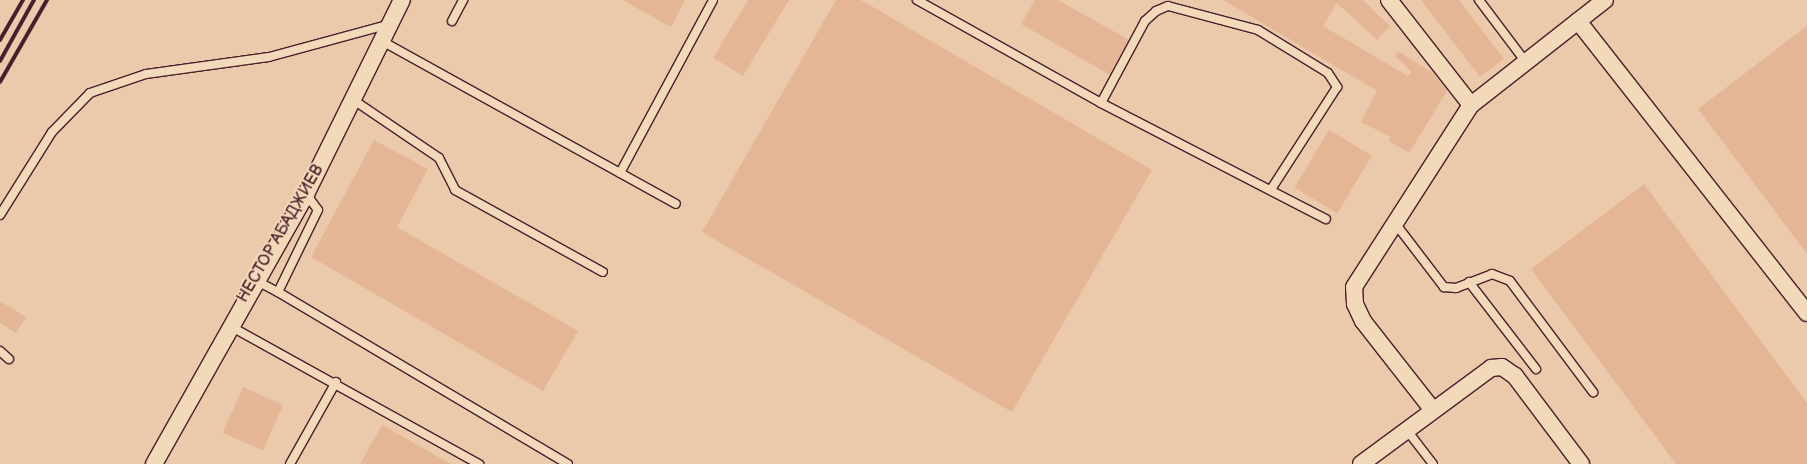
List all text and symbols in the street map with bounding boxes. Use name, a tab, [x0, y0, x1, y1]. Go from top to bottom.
street label: НЕСТОР АБАДЖИЕВ	[234, 162, 328, 306]

